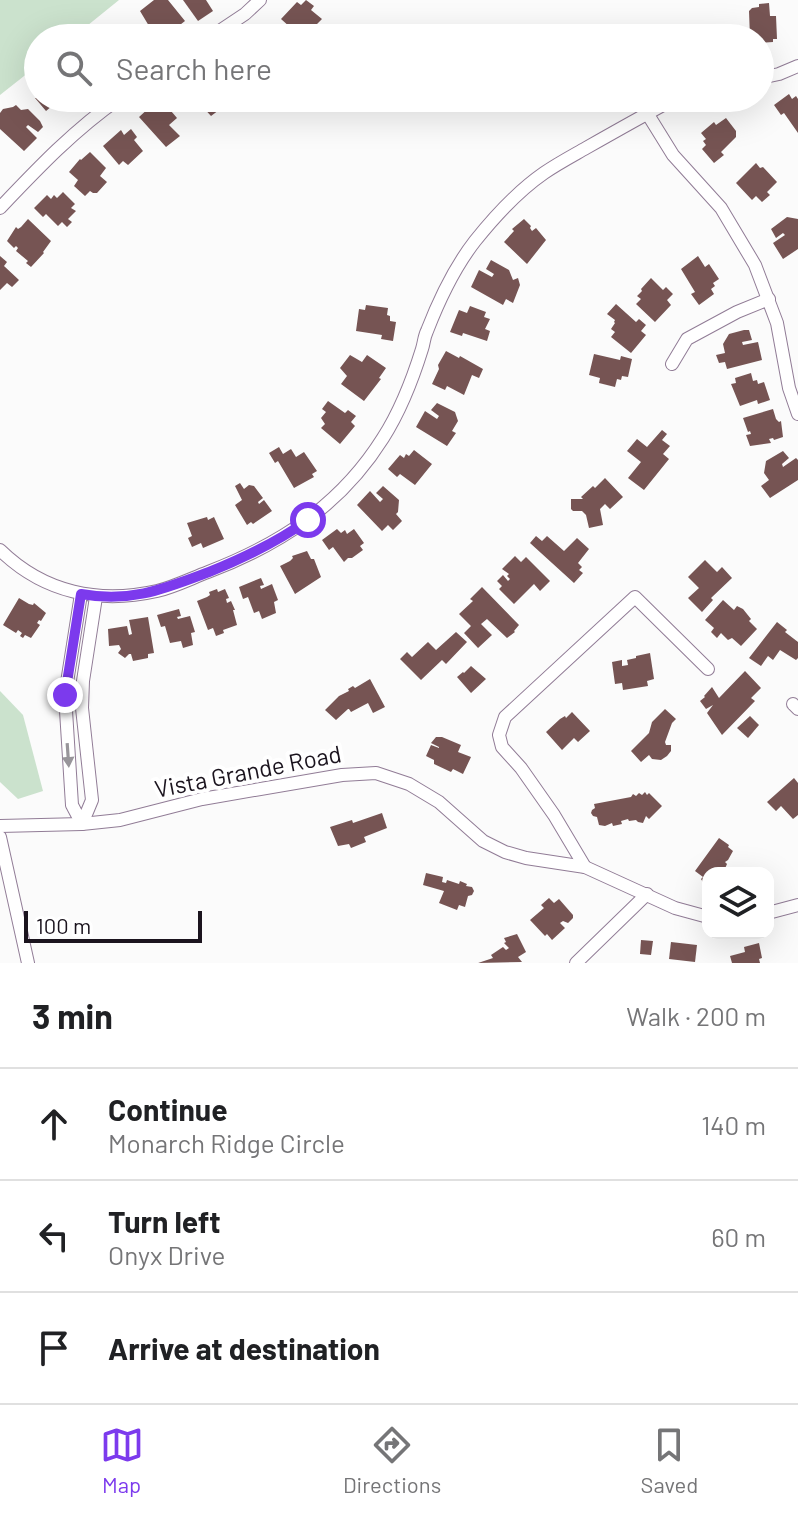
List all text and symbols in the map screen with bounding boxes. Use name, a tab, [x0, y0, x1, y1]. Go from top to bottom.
search box	[24, 24, 774, 112]
icon: search	[52, 46, 96, 90]
text: Search here	[116, 50, 272, 86]
route start	[290, 502, 326, 538]
route end	[47, 677, 83, 713]
street label: Vista Grande Road	[152, 738, 344, 803]
one-way arrow	[62, 743, 75, 768]
map controls	[702, 867, 774, 939]
button: layers	[702, 867, 774, 939]
scale bar	[24, 907, 202, 943]
text: 100 m	[36, 912, 91, 938]
text: 3 min	[32, 995, 113, 1036]
text: Walk · 200 m	[626, 1000, 766, 1031]
text: Continue	[108, 1091, 228, 1127]
icon: ahead	[32, 1102, 76, 1146]
text: 140 m	[701, 1109, 766, 1140]
text: Monarch Ridge Circle	[108, 1127, 345, 1158]
text: Turn left	[108, 1203, 221, 1239]
icon: left	[32, 1214, 76, 1258]
text: 60 m	[711, 1221, 766, 1252]
text: Onyx Drive	[108, 1239, 225, 1270]
icon: arrive	[32, 1326, 76, 1370]
text: Arrive at destination	[108, 1330, 380, 1366]
tab: Map	[100, 1423, 144, 1497]
tab: Directions	[343, 1423, 441, 1497]
tab: Saved	[641, 1423, 698, 1497]

